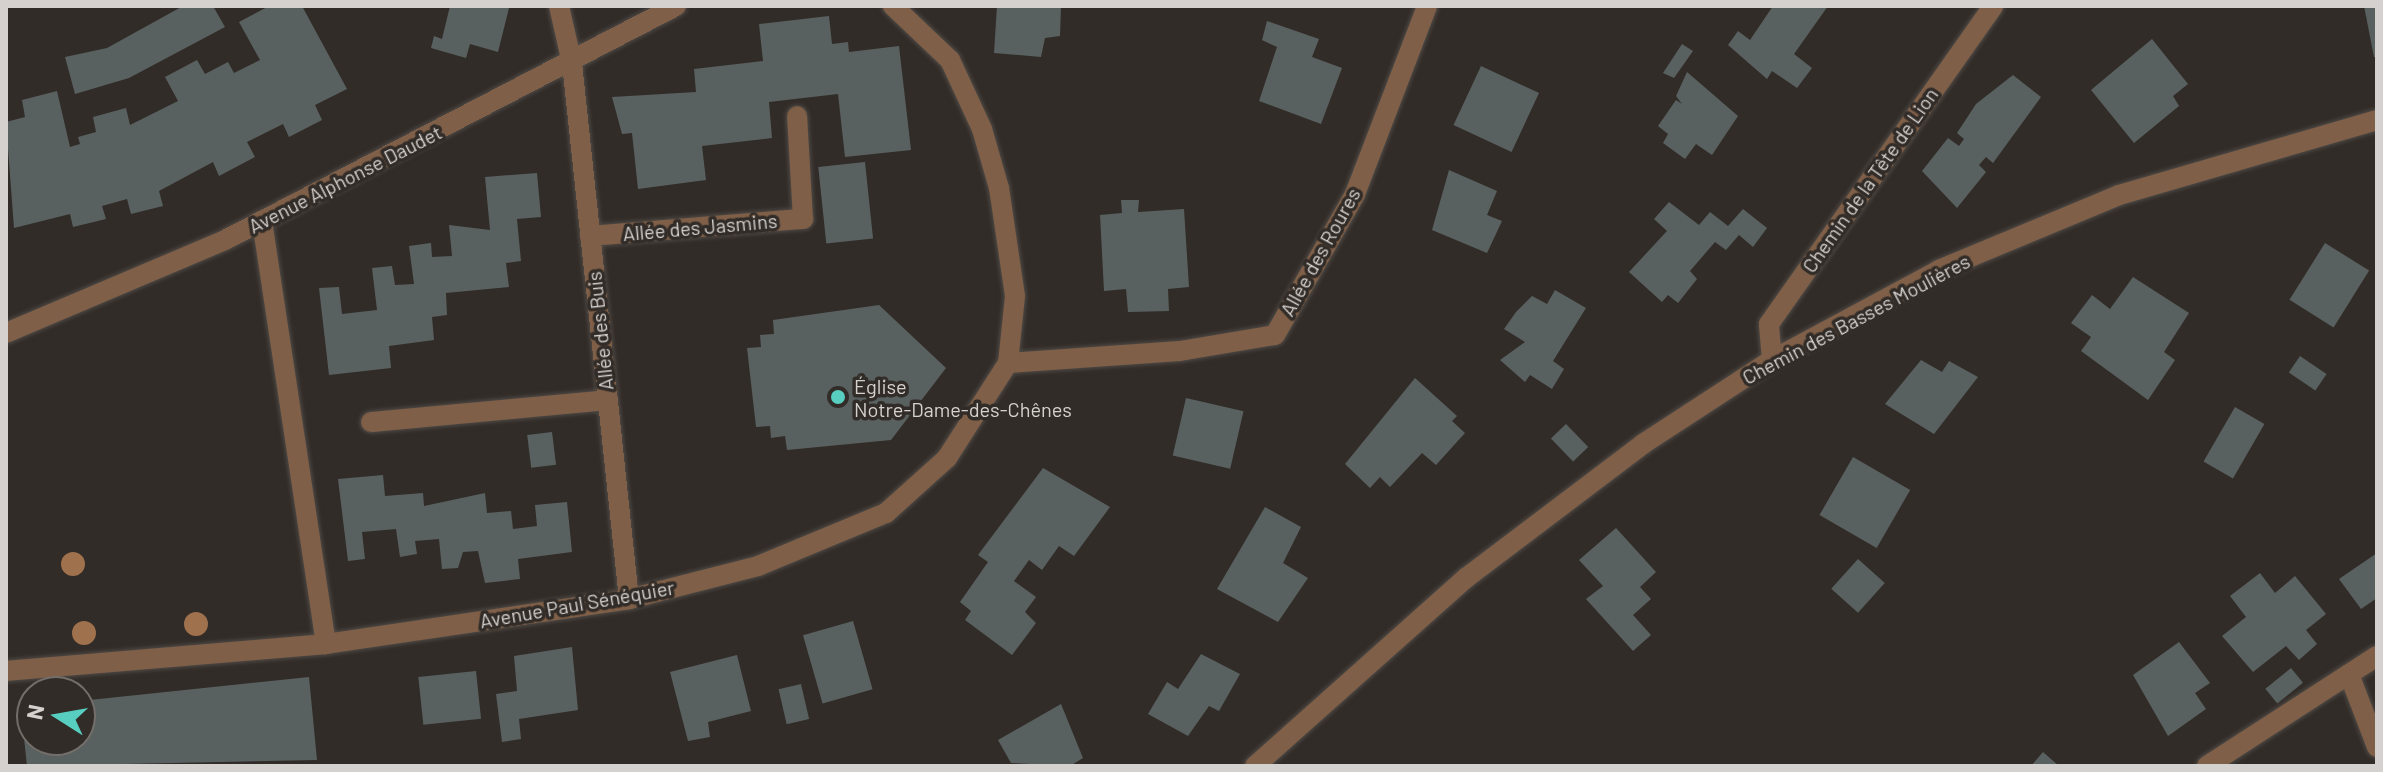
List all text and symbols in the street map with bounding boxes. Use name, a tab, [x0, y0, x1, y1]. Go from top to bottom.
street label: Chemin de la Tête de Lion	[1797, 83, 1943, 277]
street label: Avenue Alphonse Daudet	[244, 120, 446, 238]
street label: Allée des Roures	[1275, 184, 1365, 320]
street label: Allée des Jasmins	[622, 208, 778, 246]
street label: Chemin des Basses Moulières	[1738, 249, 1974, 389]
street label: Allée des Buis	[582, 270, 618, 392]
place label: Église Notre-Dame-des-Chênes	[854, 374, 1072, 421]
marker: Église Notre-Dame-des-Chênes	[829, 388, 847, 406]
street label: Avenue Paul Sénéquier	[478, 575, 676, 633]
north arrow	[16, 676, 96, 756]
text: N	[20, 702, 49, 721]

